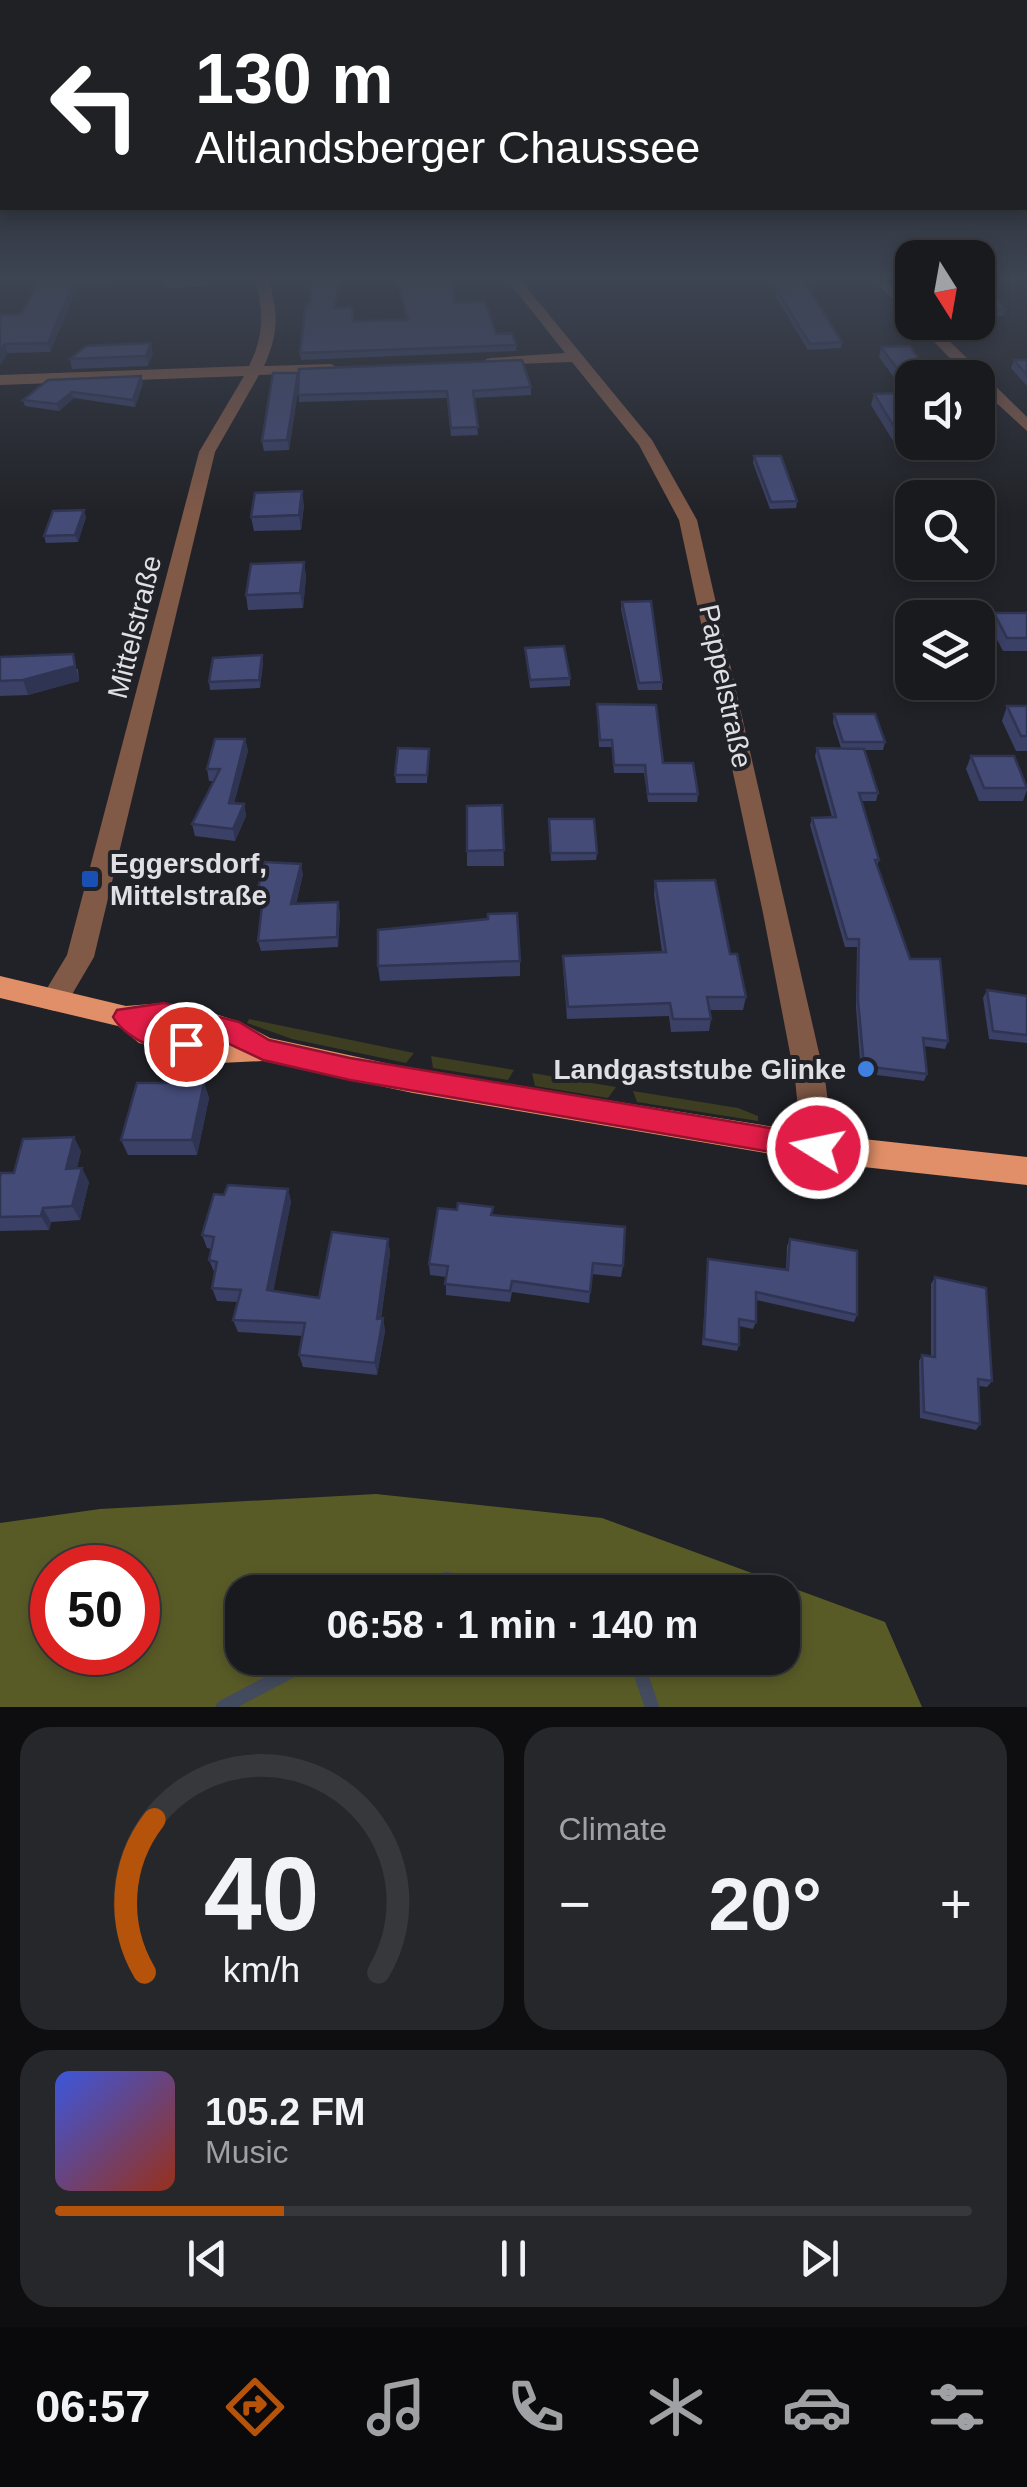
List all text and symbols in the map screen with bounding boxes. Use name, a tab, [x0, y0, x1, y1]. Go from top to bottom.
icon: left	[30, 40, 160, 170]
text: 130 m	[195, 40, 393, 118]
text: Altlandsberger Chaussee	[195, 122, 700, 173]
north arrow	[895, 240, 995, 340]
map controls	[895, 240, 995, 700]
button: sound	[895, 360, 995, 460]
button: search	[895, 480, 995, 580]
street label: Mittelstraße	[102, 552, 167, 702]
button: layers	[895, 600, 995, 700]
street label: Pappelstraße	[693, 601, 758, 771]
place label: Eggersdorf, Mittelstraße	[110, 848, 267, 911]
marker: Eggersdorf, Mittelstraße	[79, 868, 101, 890]
pin	[144, 1002, 229, 1087]
icon: arrive	[159, 1017, 214, 1072]
place label: Landgaststube Glinke	[554, 1054, 846, 1085]
marker: Landgaststube Glinke	[855, 1058, 877, 1080]
position arrow	[766, 1096, 870, 1200]
speed limit sign: 50	[30, 1545, 160, 1675]
text: 06:58 · 1 min · 140 m	[327, 1604, 698, 1646]
text: Climate	[559, 1811, 667, 1847]
text: 40	[204, 1836, 320, 1952]
text: 20°	[709, 1862, 822, 1946]
text: −	[559, 1873, 591, 1935]
text: +	[940, 1873, 972, 1935]
text: km/h	[223, 1950, 300, 1990]
text: 105.2 FM	[205, 2091, 366, 2133]
text: Music	[205, 2134, 289, 2170]
icon: previous	[180, 2231, 235, 2286]
icon: pause	[486, 2231, 541, 2286]
icon: next	[792, 2231, 847, 2286]
icon: directions	[220, 2372, 290, 2442]
icon: music	[361, 2372, 431, 2442]
icon: phone	[501, 2372, 571, 2442]
icon: climate	[641, 2372, 711, 2442]
icon: car	[782, 2372, 852, 2442]
icon: filters	[922, 2372, 992, 2442]
text: 06:57	[35, 2381, 150, 2432]

